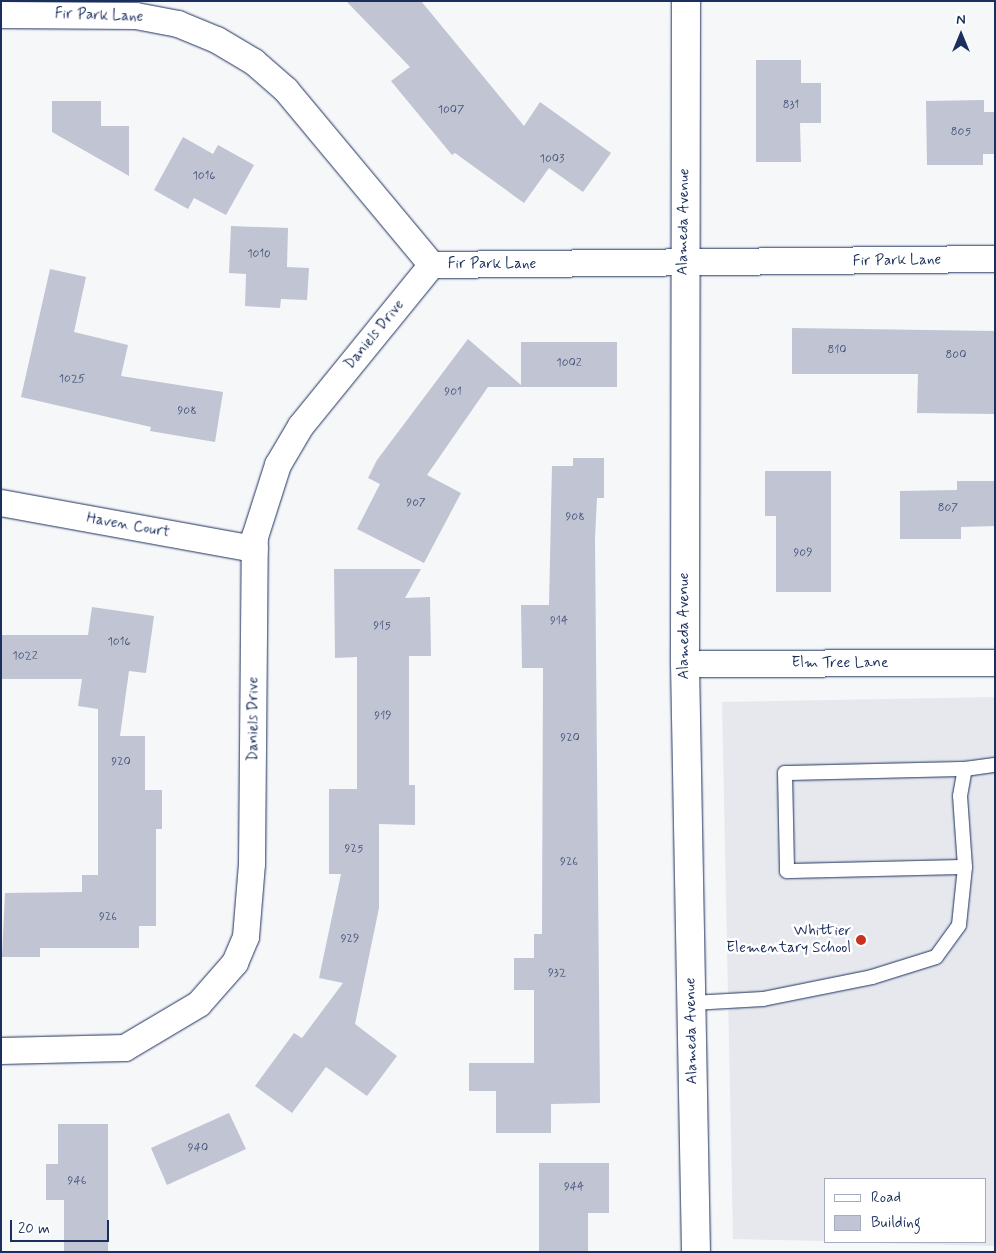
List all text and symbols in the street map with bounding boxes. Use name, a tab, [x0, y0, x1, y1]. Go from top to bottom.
street label: Fir Park Lane	[55, 5, 143, 27]
north arrow	[936, 10, 986, 60]
text: N	[956, 11, 966, 29]
house number: 831	[783, 99, 799, 113]
house number: 1007	[438, 104, 464, 118]
house number: 805	[951, 126, 971, 140]
house number: 1003	[540, 153, 564, 167]
street label: Alameda Avenue	[674, 167, 694, 277]
house number: 1016	[192, 170, 216, 184]
house number: 1010	[247, 248, 271, 262]
street label: Fir Park Lane	[853, 251, 941, 271]
street label: Fir Park Lane	[448, 256, 536, 274]
street label: Daniels Drive	[342, 297, 408, 373]
house number: 810	[827, 344, 847, 358]
house number: 800	[946, 349, 966, 363]
house number: 1002	[556, 357, 582, 371]
house number: 1025	[59, 373, 85, 387]
house number: 901	[444, 386, 462, 400]
house number: 908	[177, 405, 197, 419]
house number: 907	[406, 497, 426, 511]
house number: 807	[938, 502, 958, 516]
street label: Haven Court	[85, 510, 171, 542]
house number: 908	[565, 511, 585, 525]
house number: 909	[793, 547, 813, 561]
street label: Alameda Avenue	[676, 572, 694, 680]
house number: 914	[550, 615, 568, 629]
house number: 915	[373, 620, 391, 634]
house number: 1016	[107, 636, 131, 650]
house number: 1022	[12, 650, 38, 664]
street label: Elm Tree Lane	[793, 655, 887, 673]
street label: Daniels Drive	[245, 677, 263, 761]
house number: 919	[374, 710, 392, 724]
house number: 920	[560, 732, 580, 746]
house number: 920	[111, 756, 131, 770]
house number: 925	[345, 843, 363, 857]
house number: 926	[560, 856, 578, 870]
house number: 926	[99, 911, 117, 925]
place label: Whittier Elementary School	[726, 922, 851, 957]
house number: 929	[341, 933, 359, 947]
marker: Whittier Elementary School	[855, 934, 867, 946]
house number: 932	[548, 967, 566, 981]
street label: Alameda Avenue	[682, 976, 702, 1086]
house number: 940	[188, 1142, 208, 1156]
house number: 946	[68, 1175, 86, 1189]
legend	[824, 1178, 986, 1243]
house number: 944	[564, 1181, 584, 1195]
text: Road	[871, 1188, 901, 1208]
scale bar	[12, 1210, 111, 1242]
text: Building	[871, 1213, 921, 1233]
text: 20 m	[18, 1219, 50, 1239]

